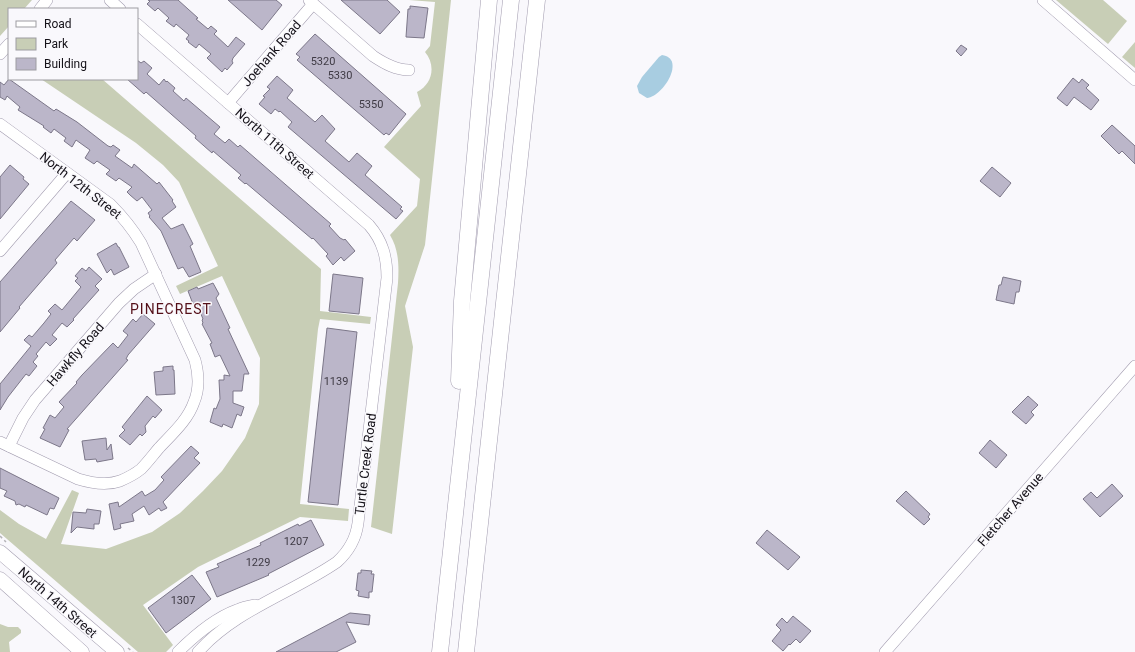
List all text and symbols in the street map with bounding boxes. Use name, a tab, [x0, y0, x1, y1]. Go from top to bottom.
legend	[8, 8, 138, 80]
text: Road	[44, 17, 72, 31]
street label: Joehank Road	[239, 17, 304, 89]
text: Park	[44, 37, 69, 51]
house number: 5320	[311, 55, 335, 68]
text: Building	[44, 57, 87, 71]
house number: 5330	[328, 69, 352, 82]
house number: 5350	[359, 98, 383, 111]
street label: North 11th Street	[232, 105, 317, 182]
street label: North 12th Street	[37, 149, 125, 222]
district label: PINECREST	[130, 301, 212, 317]
street label: Hawkfly Road	[44, 319, 107, 389]
house number: 1139	[324, 375, 348, 388]
street label: Turtle Creek Road	[352, 412, 379, 516]
street label: Fletcher Avenue	[974, 469, 1046, 549]
house number: 1207	[284, 535, 308, 548]
house number: 1229	[246, 556, 270, 569]
street label: North 14th Street	[15, 564, 100, 641]
house number: 1307	[171, 594, 195, 607]

